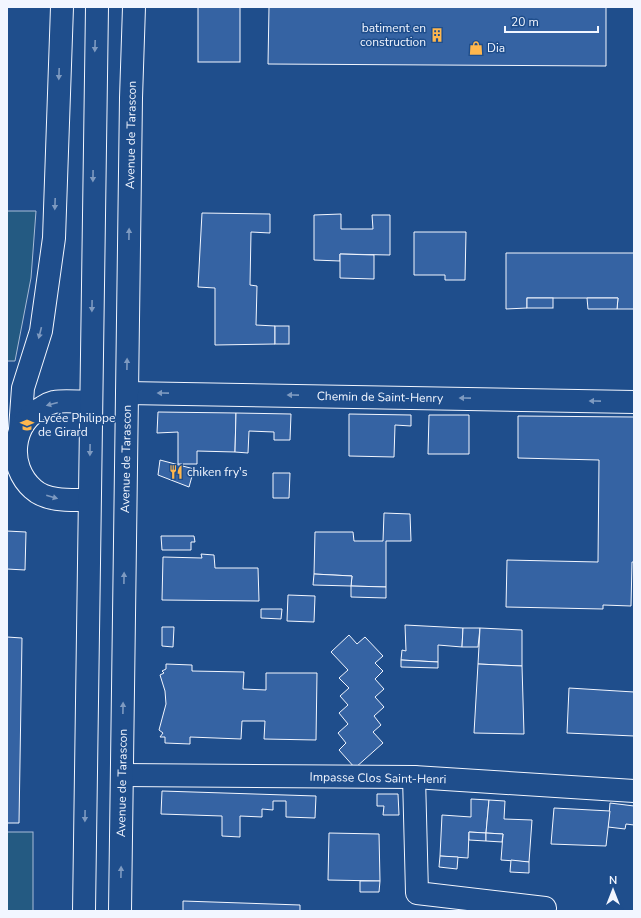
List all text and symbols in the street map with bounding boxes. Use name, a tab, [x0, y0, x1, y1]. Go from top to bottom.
scale bar	[505, 8, 598, 34]
text: 20 m	[511, 14, 539, 30]
place label: batiment en construction	[360, 20, 426, 50]
building icon: batiment en construction	[429, 27, 445, 43]
one-way arrow	[92, 40, 99, 52]
shop icon: Dia	[468, 40, 484, 56]
place label: Dia	[487, 40, 505, 56]
one-way arrow	[56, 68, 63, 80]
street label: Avenue de Tarascon	[122, 81, 140, 189]
one-way arrow	[90, 170, 97, 182]
one-way arrow	[52, 198, 58, 211]
one-way arrow	[126, 227, 132, 240]
one-way arrow	[89, 300, 95, 313]
one-way arrow	[37, 327, 43, 339]
one-way arrow	[124, 358, 131, 370]
street label: Chemin de Saint-Henry	[317, 388, 444, 406]
one-way arrow	[156, 390, 169, 396]
one-way arrow	[286, 392, 299, 398]
one-way arrow	[459, 395, 471, 402]
one-way arrow	[588, 398, 601, 404]
one-way arrow	[46, 401, 58, 407]
street label: Avenue de Tarascon	[117, 405, 135, 513]
place label: Lycée Philippe de Girard	[38, 410, 115, 440]
school or university icon: Lycée Philippe de Girard	[19, 417, 35, 433]
one-way arrow	[87, 444, 93, 457]
restaurant icon: chiken fry's	[168, 464, 184, 480]
place label: chiken fry's	[187, 464, 248, 480]
one-way arrow	[46, 495, 59, 501]
one-way arrow	[121, 571, 127, 584]
one-way arrow	[120, 701, 126, 714]
street label: Avenue de Tarascon	[113, 729, 131, 837]
street label: Impasse Clos Saint-Henri	[310, 769, 446, 787]
one-way arrow	[82, 810, 89, 822]
one-way arrow	[118, 865, 124, 878]
north arrow	[593, 870, 633, 910]
text: N	[609, 873, 617, 888]

